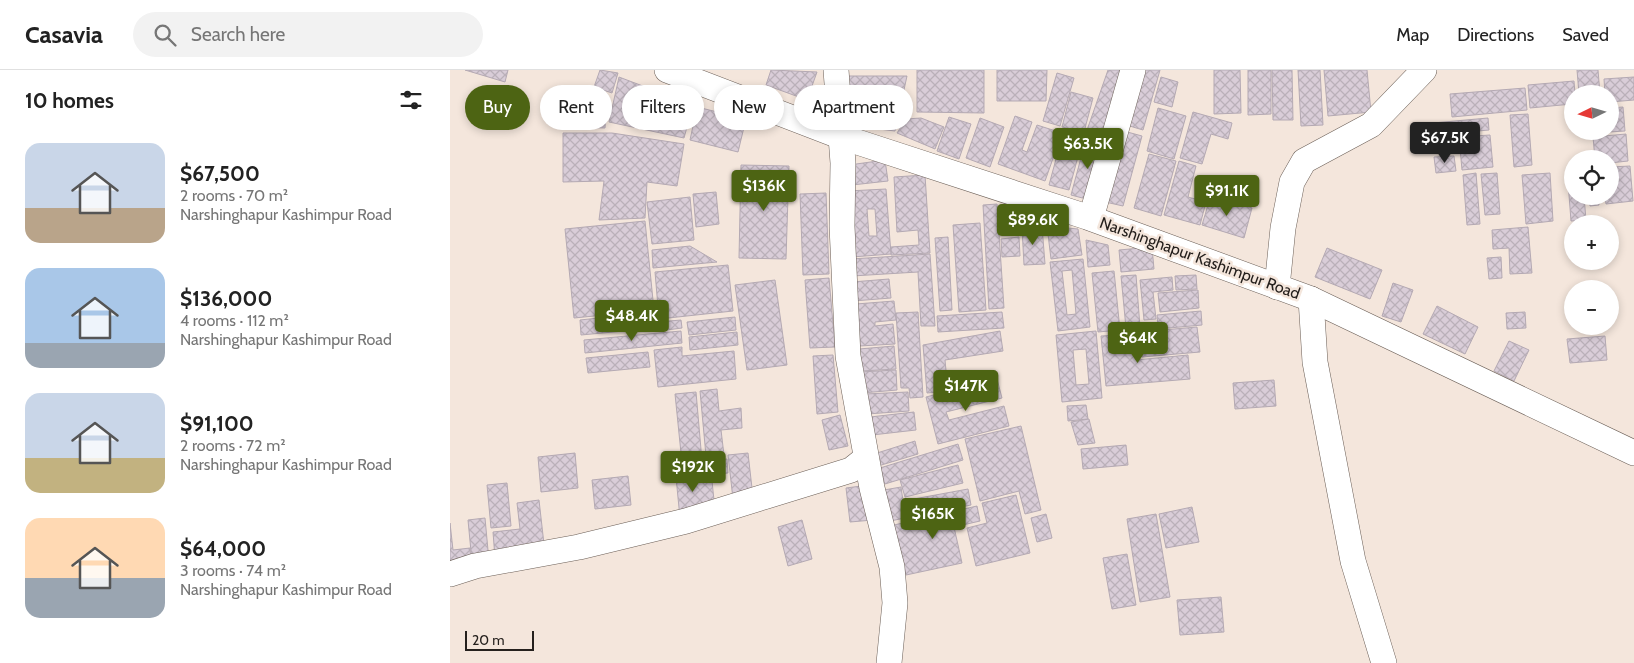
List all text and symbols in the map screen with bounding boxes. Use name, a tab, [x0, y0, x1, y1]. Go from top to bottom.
search box	[133, 12, 483, 57]
text: Casavia	[25, 20, 103, 49]
icon: search	[151, 21, 179, 49]
text: Search here	[191, 23, 285, 46]
text: Map	[1396, 24, 1429, 46]
text: Directions	[1457, 24, 1534, 46]
text: Saved	[1562, 24, 1609, 46]
chip: Buy	[465, 85, 530, 130]
chip: Rent	[540, 85, 612, 130]
chip: Filters	[622, 85, 704, 130]
chip: New	[714, 85, 784, 130]
chip: Apartment	[794, 85, 913, 130]
north arrow	[1564, 85, 1619, 140]
map controls	[1564, 85, 1619, 335]
icon: filters	[397, 86, 425, 114]
text: 10 homes	[25, 88, 114, 113]
pin: $67.5K	[1404, 122, 1486, 164]
pin: $63.5K	[1047, 128, 1129, 170]
text: $67.5K	[1421, 128, 1469, 147]
text: $63.5K	[1063, 134, 1113, 153]
button: locate	[1564, 150, 1619, 205]
text: $67,500	[180, 161, 260, 186]
icon: home	[65, 163, 125, 223]
pin: $136K	[729, 170, 799, 212]
pin: $91.1K	[1186, 174, 1268, 217]
text: $136K	[743, 176, 785, 195]
text: $91.1K	[1205, 181, 1249, 200]
text: 2 rooms · 70 m²	[180, 186, 288, 205]
pin: $89.6K	[992, 204, 1074, 246]
text: Narshinghapur Kashimpur Road	[180, 205, 392, 224]
text: $89.6K	[1008, 210, 1058, 229]
street label: Narshinghapur Kashimpur Road	[1097, 213, 1303, 303]
button: +	[1564, 215, 1619, 270]
button: −	[1564, 280, 1619, 335]
text: $136,000	[180, 286, 272, 311]
icon: home	[65, 288, 125, 348]
pin: $48.4K	[591, 300, 673, 342]
text: $48.4K	[606, 306, 658, 325]
text: 4 rooms · 112 m²	[180, 311, 289, 330]
pin: $64K	[1108, 322, 1168, 364]
text: $64K	[1119, 328, 1157, 347]
text: Narshinghapur Kashimpur Road	[180, 330, 392, 349]
pin: $147K	[931, 370, 1001, 412]
text: $147K	[944, 376, 988, 395]
text: $91,100	[180, 411, 254, 436]
icon: home	[65, 413, 125, 473]
text: 2 rooms · 72 m²	[180, 436, 285, 455]
pin: $192K	[658, 450, 728, 493]
text: Narshinghapur Kashimpur Road	[180, 455, 392, 474]
text: $192K	[672, 457, 714, 476]
pin: $165K	[898, 498, 968, 540]
text: $165K	[912, 504, 954, 523]
text: $64,000	[180, 536, 266, 561]
icon: home	[65, 538, 125, 598]
text: 3 rooms · 74 m²	[180, 561, 286, 580]
text: Narshinghapur Kashimpur Road	[180, 580, 392, 599]
scale bar	[465, 628, 534, 651]
text: 20 m	[472, 631, 505, 649]

